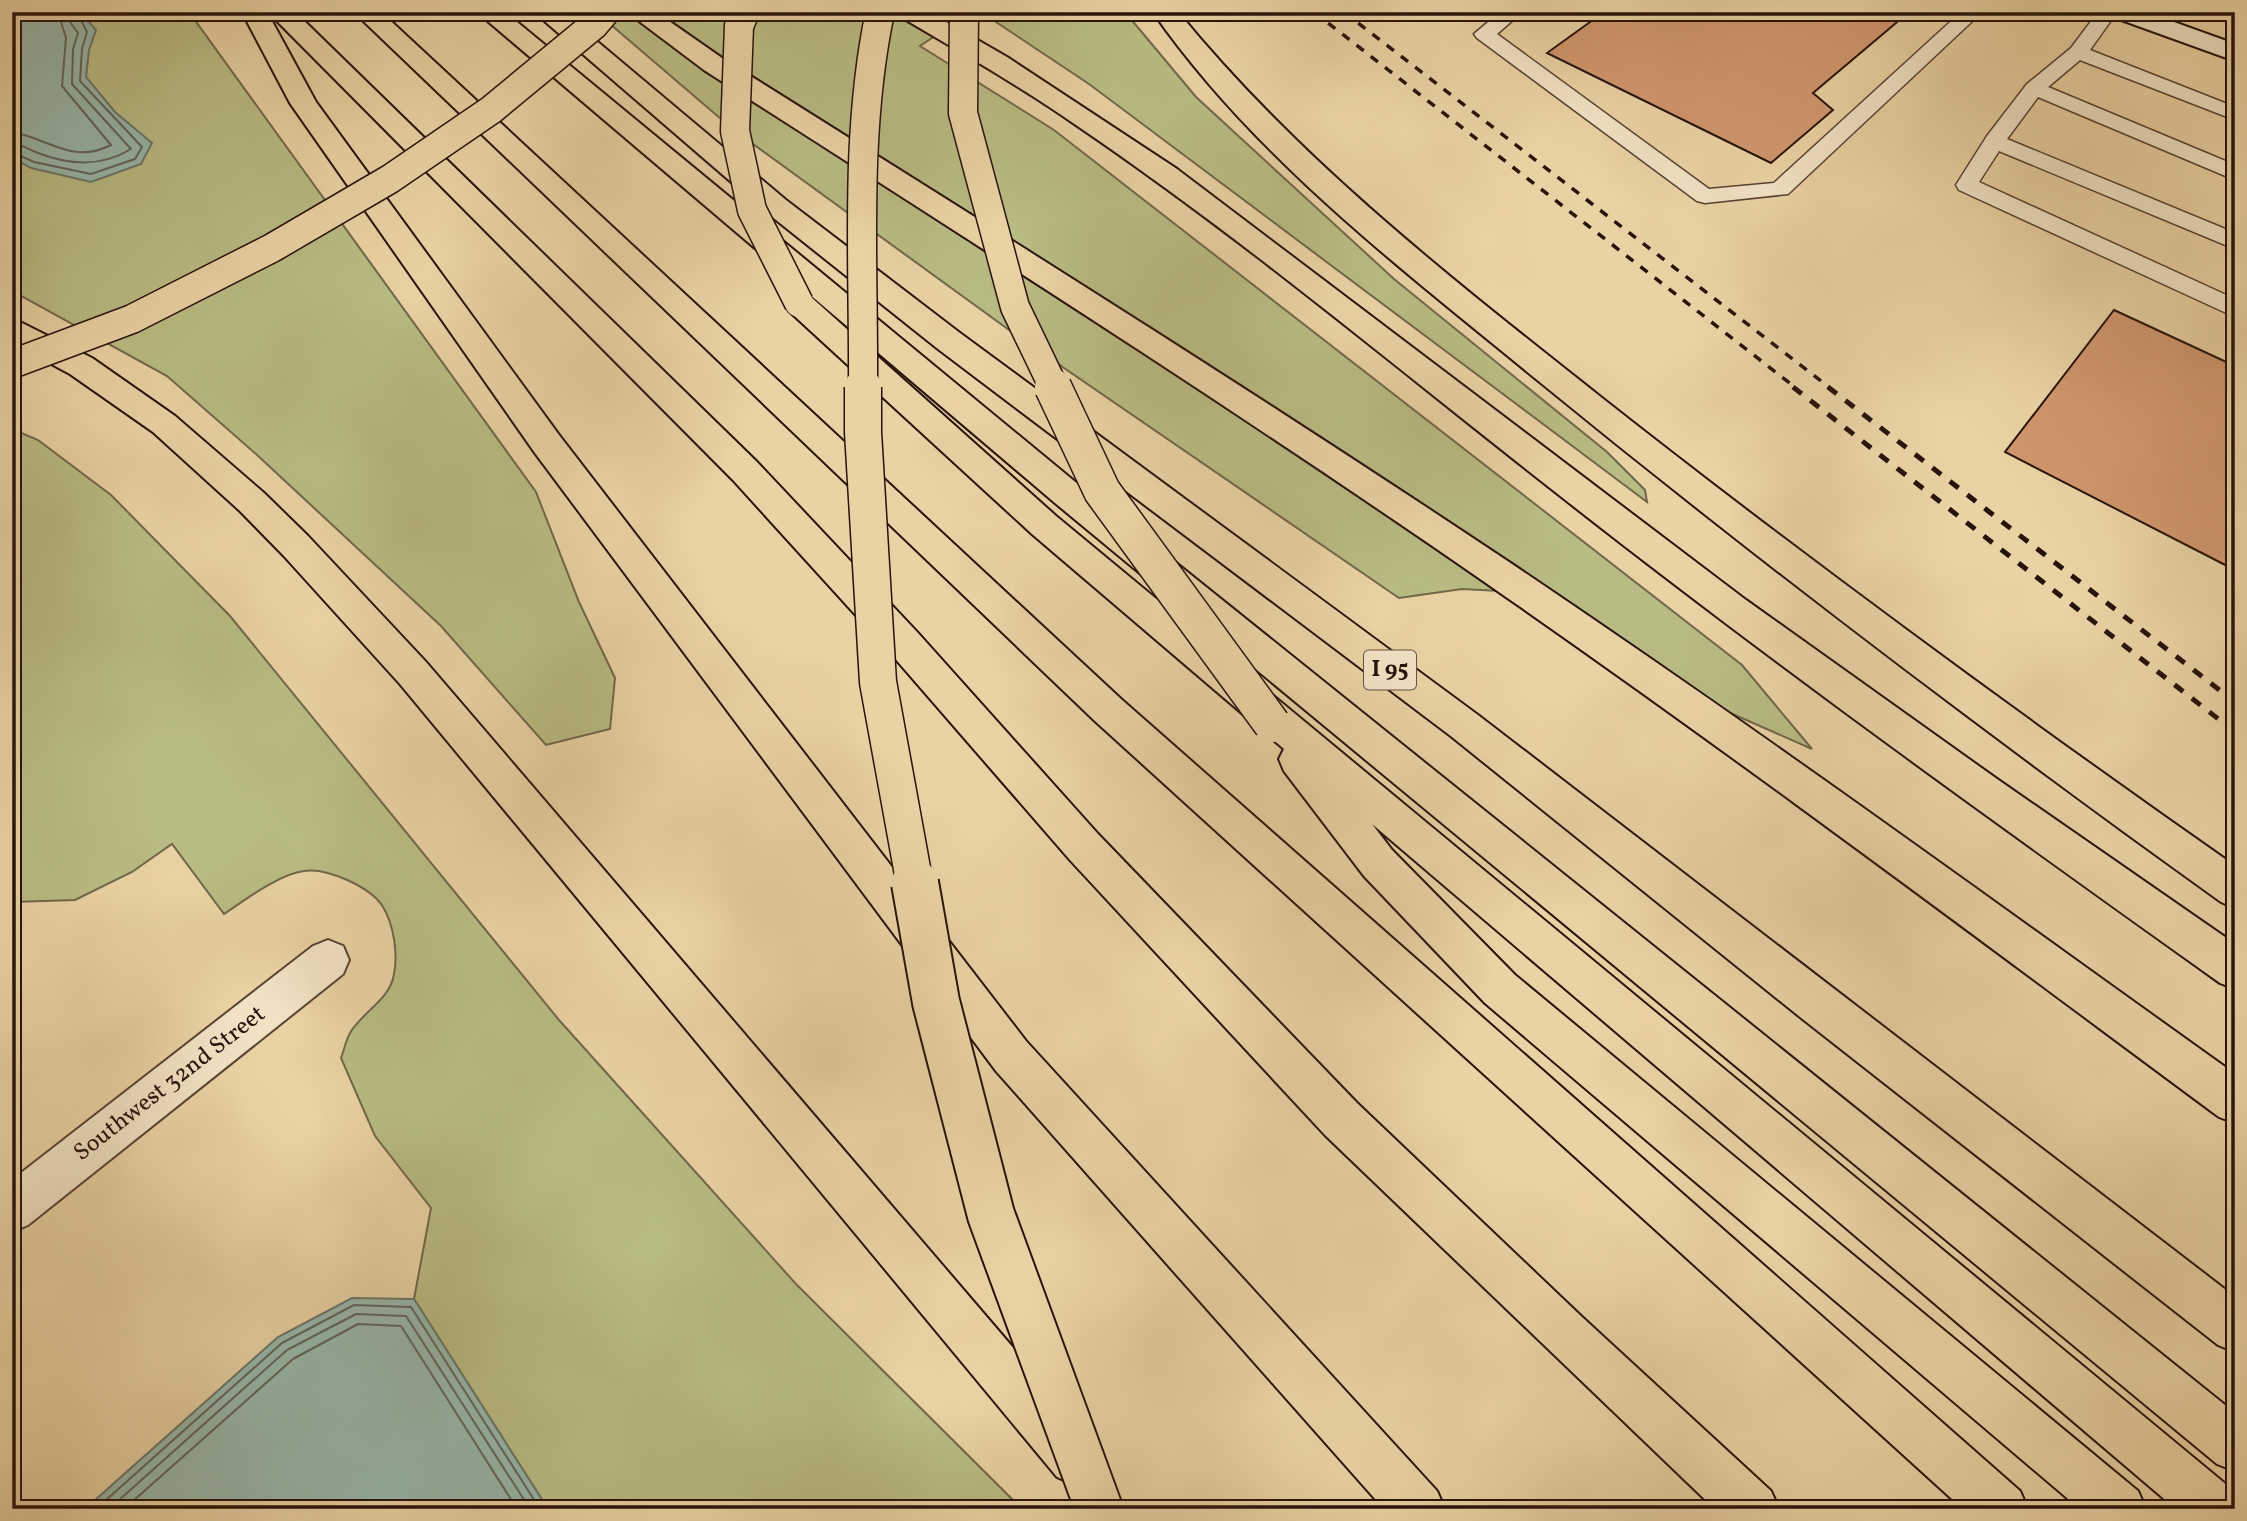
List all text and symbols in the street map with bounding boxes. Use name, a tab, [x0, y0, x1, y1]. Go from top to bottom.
road number: I 95	[1364, 650, 1416, 690]
street label: Southwest 32nd Street	[67, 998, 273, 1170]

